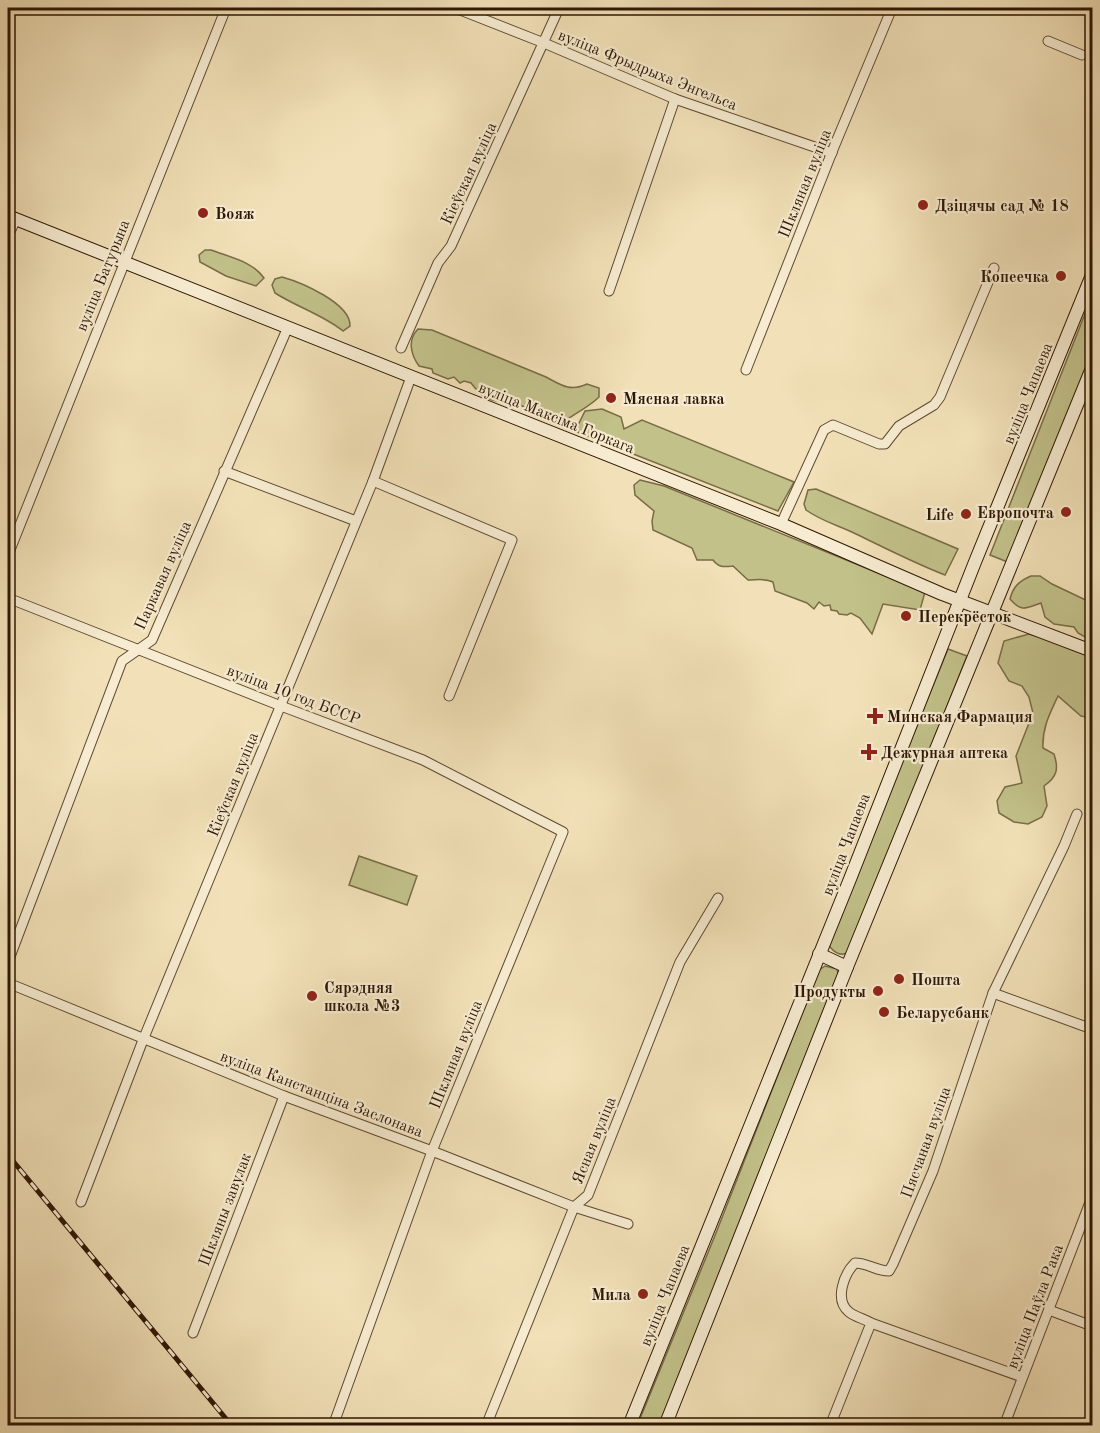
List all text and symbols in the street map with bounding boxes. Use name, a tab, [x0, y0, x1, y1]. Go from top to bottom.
street label: вуліца Фрыдрыха Энгельса	[556, 28, 739, 114]
street label: Кіеўская вуліца	[439, 120, 501, 228]
street label: Шкляная вуліца	[777, 127, 835, 240]
marker: Дзіцячы сад № 18	[916, 198, 930, 212]
place label: Дзіцячы сад № 18	[935, 199, 1069, 215]
marker: Вояж	[196, 206, 210, 220]
place label: Вояж	[215, 207, 255, 223]
street label: вуліца Батурына	[74, 218, 134, 334]
marker: Копеечка	[1054, 269, 1068, 283]
place label: Копеечка	[980, 270, 1049, 286]
street label: вуліца Чапаева	[1001, 341, 1057, 447]
street label: вуліца Максіма Горкага	[476, 380, 637, 458]
marker: Мясная лавка	[604, 391, 618, 405]
place label: Мясная лавка	[623, 392, 725, 408]
marker: Европочта	[1059, 505, 1073, 519]
place label: Европочта	[977, 506, 1054, 522]
marker: Life	[959, 507, 973, 521]
place label: Life	[925, 508, 954, 524]
street label: Паркавая вуліца	[133, 519, 195, 633]
marker: Перекрёсток	[899, 609, 913, 623]
place label: Перекрёсток	[918, 610, 1012, 626]
street label: вуліца 10 год БССР	[224, 663, 362, 729]
marker: Минская Фармация	[868, 709, 882, 723]
place label: Минская Фармация	[887, 710, 1032, 726]
street label: Кіеўская вуліца	[206, 730, 262, 839]
marker: Дежурная аптека	[862, 745, 876, 759]
place label: Дежурная аптека	[881, 746, 1008, 762]
street label: вуліца Чапаева	[820, 791, 874, 898]
marker: Пошта	[892, 972, 906, 986]
place label: Пошта	[911, 973, 961, 989]
place label: Сярэдняя школа №3	[324, 981, 400, 1015]
marker: Продукты	[871, 984, 885, 998]
place label: Продукты	[793, 985, 866, 1001]
marker: Сярэдняя школа №3	[305, 989, 319, 1003]
street label: Шкляная вуліца	[428, 998, 486, 1111]
marker: Беларусбанк	[877, 1005, 891, 1019]
place label: Беларусбанк	[896, 1006, 990, 1022]
street label: вуліца Канстанціна Заслонава	[218, 1049, 425, 1141]
street label: Пясчаная вуліца	[899, 1085, 955, 1201]
street label: Ясная вуліца	[570, 1095, 620, 1187]
street label: Шкляны завулак	[197, 1151, 255, 1269]
street label: вуліца Паўла Рака	[1005, 1242, 1067, 1371]
street label: вуліца Чапаева	[638, 1243, 694, 1349]
marker: Мила	[636, 1287, 650, 1301]
place label: Мила	[591, 1288, 631, 1304]

